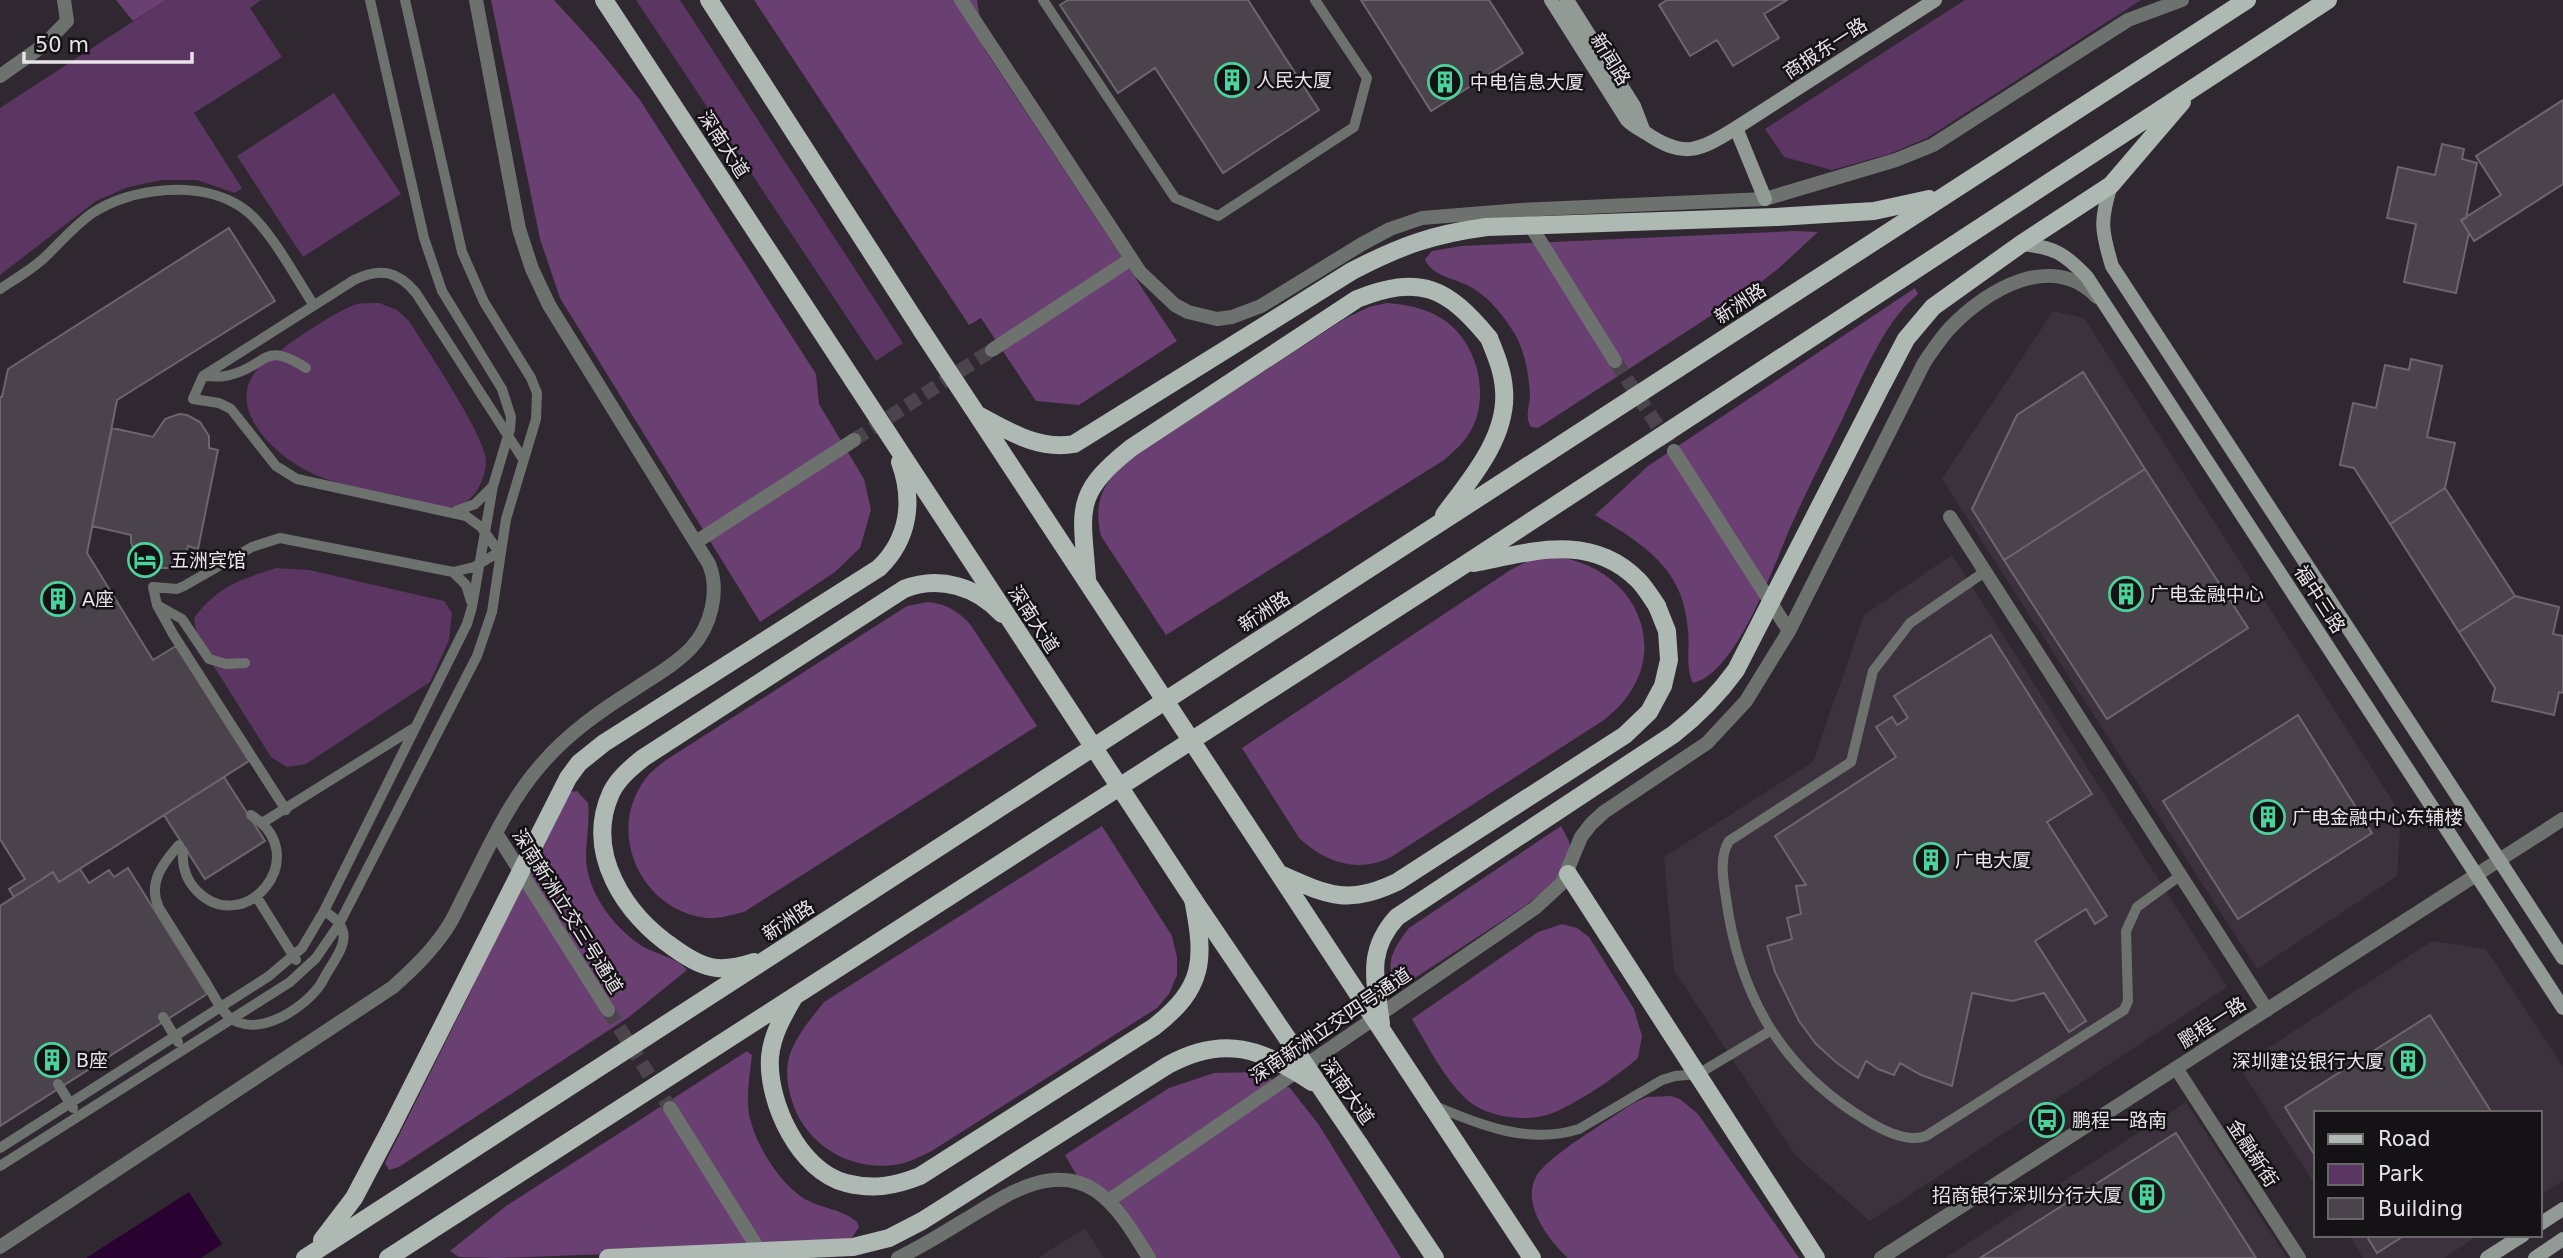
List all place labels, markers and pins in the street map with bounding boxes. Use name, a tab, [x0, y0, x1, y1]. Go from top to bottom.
building icon: 人民大厦	[1213, 61, 1251, 99]
building icon: 中电信息大厦	[1426, 63, 1464, 101]
place label: 人民大厦	[1256, 69, 1332, 91]
place label: 中电信息大厦	[1470, 71, 1584, 93]
hotel icon: 五洲宾馆	[126, 541, 164, 579]
place label: 五洲宾馆	[170, 549, 246, 571]
building icon: 广电金融中心	[2107, 575, 2145, 613]
building icon: A座	[39, 580, 77, 618]
place label: 广电金融中心	[2150, 583, 2264, 605]
place label: A座	[82, 588, 114, 610]
building icon: 广电金融中心东辅楼	[2249, 798, 2287, 836]
place label: 广电金融中心东辅楼	[2292, 806, 2463, 828]
building icon: 广电大厦	[1912, 841, 1950, 879]
place label: 广电大厦	[1955, 849, 2031, 871]
building icon: B座	[33, 1041, 71, 1079]
building icon: 深圳建设银行大厦	[2389, 1042, 2427, 1080]
place label: B座	[76, 1049, 108, 1071]
place label: 深圳建设银行大厦	[2232, 1050, 2384, 1072]
bus stop icon: 鹏程一路南	[2028, 1101, 2066, 1139]
place label: 鹏程一路南	[2072, 1109, 2167, 1131]
building icon: 招商银行深圳分行大厦	[2128, 1176, 2166, 1214]
place label: 招商银行深圳分行大厦	[1932, 1184, 2122, 1206]

